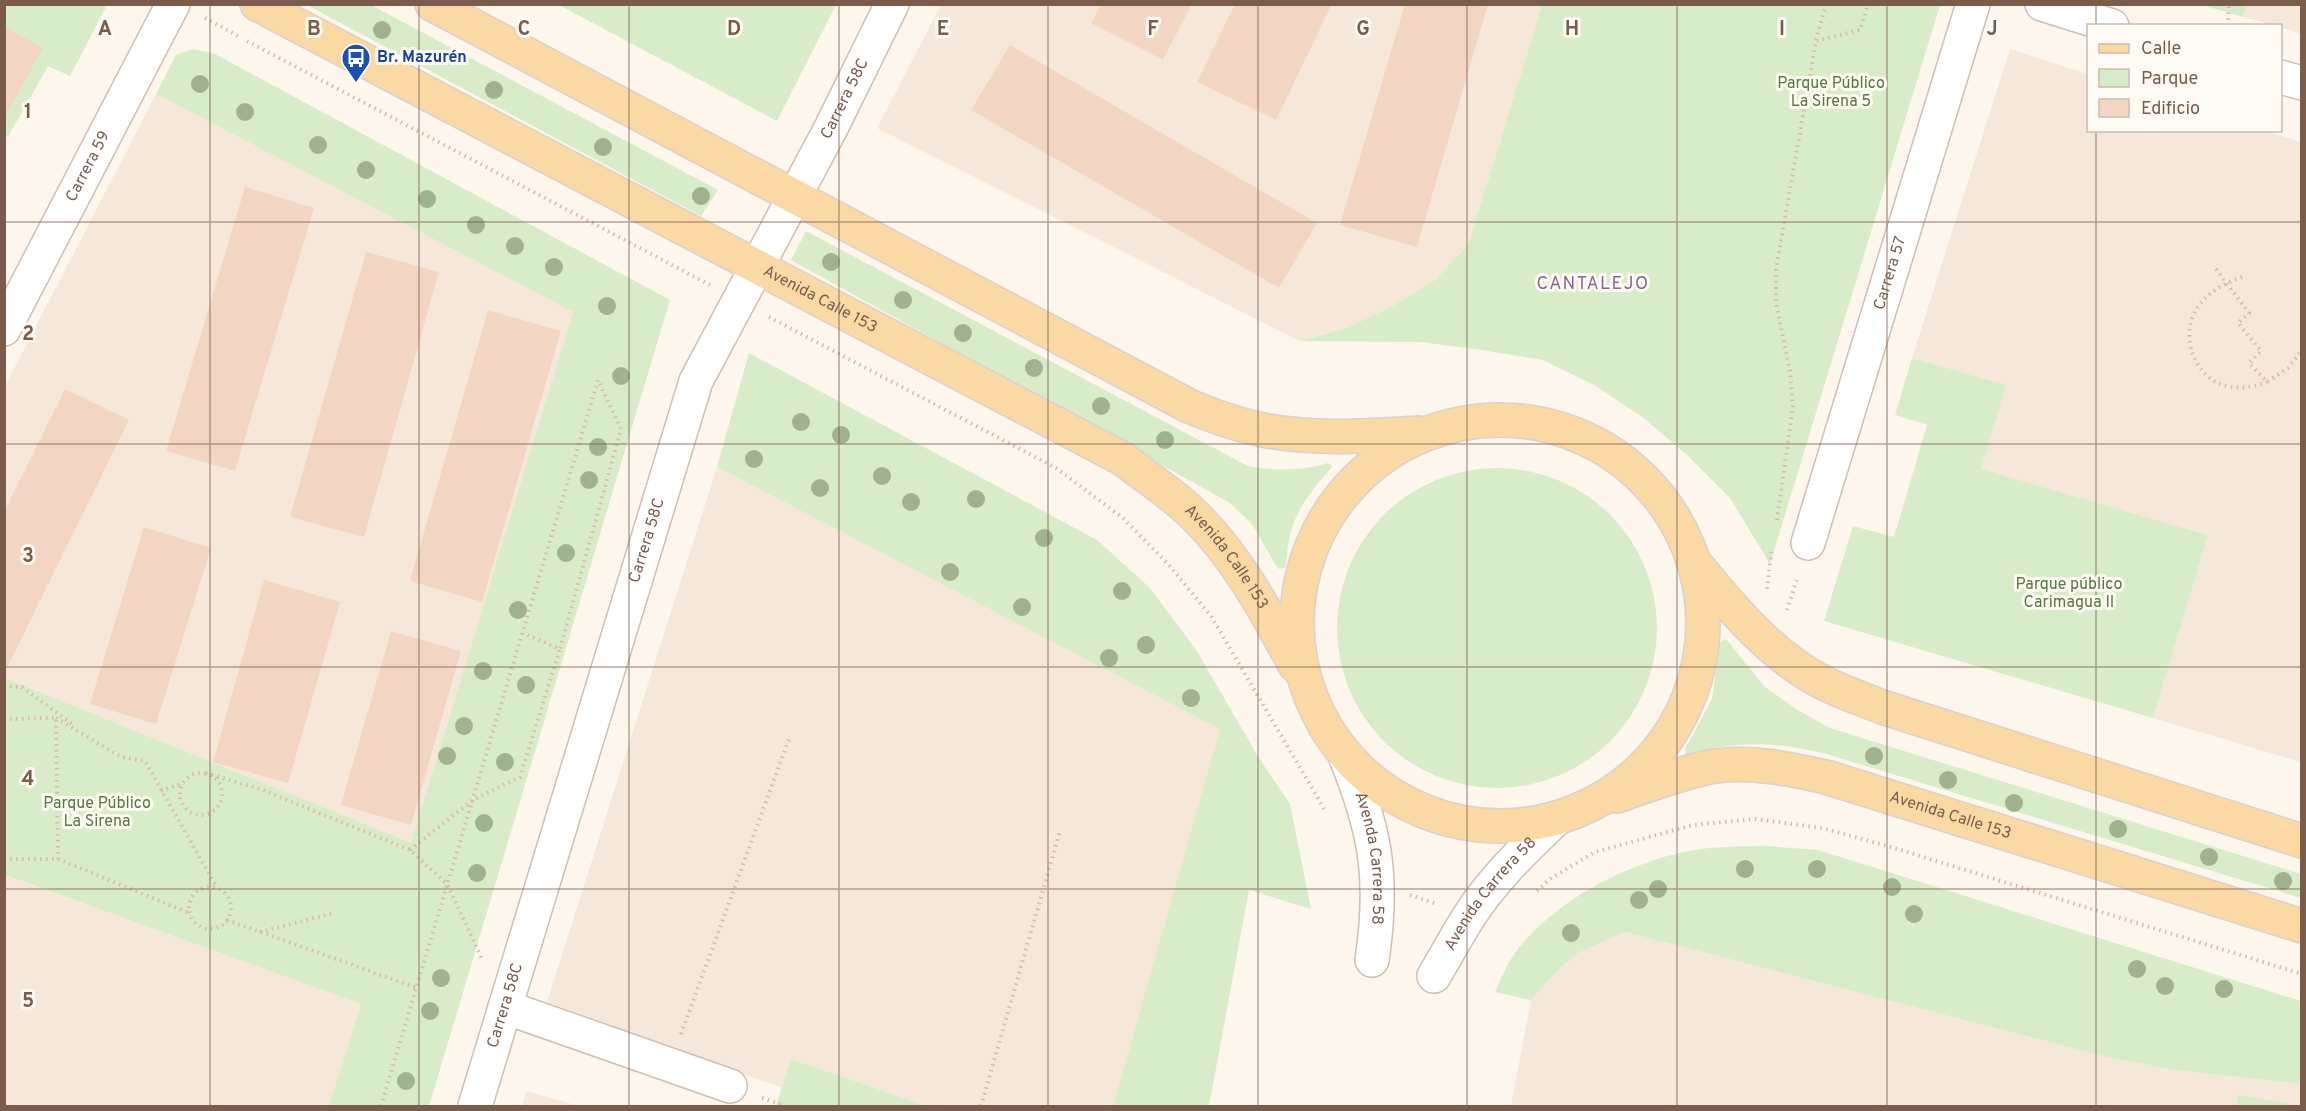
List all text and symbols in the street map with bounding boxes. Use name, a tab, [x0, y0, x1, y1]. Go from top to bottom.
text: A	[98, 17, 112, 43]
text: B	[307, 17, 321, 43]
text: C	[518, 17, 530, 43]
text: D	[727, 17, 741, 43]
text: E	[937, 17, 949, 43]
text: F	[1147, 17, 1159, 43]
text: G	[1356, 17, 1370, 43]
text: H	[1565, 17, 1579, 43]
text: I	[1779, 17, 1785, 43]
text: J	[1986, 17, 1998, 43]
legend	[2087, 24, 2282, 132]
text: Calle	[2141, 38, 2181, 61]
bus stop icon: Br. Mazurén	[340, 42, 372, 84]
place label: Br. Mazurén	[377, 48, 467, 68]
street label: Carrera 58C	[817, 55, 874, 143]
text: Parque	[2141, 68, 2198, 91]
park label: Parque Público La Sirena 5	[1777, 74, 1885, 112]
text: Edificio	[2141, 98, 2200, 121]
text: 1	[24, 100, 32, 126]
street label: Carrera 59	[62, 128, 115, 205]
street label: Carrera 57	[1870, 234, 1911, 313]
street label: Avenida Calle 153	[759, 262, 881, 338]
district label: CANTALEJO	[1536, 273, 1650, 296]
text: 2	[22, 322, 34, 348]
street label: Carrera 58C	[625, 496, 670, 586]
street label: Avenida Calle 153	[1180, 501, 1272, 613]
text: 3	[22, 544, 34, 570]
park label: Parque público Carimagua II	[2016, 575, 2122, 613]
text: 4	[22, 767, 34, 793]
street label: Avenida Calle 153	[1887, 787, 2014, 844]
street label: Avenda Carrera 58	[1349, 789, 1387, 925]
park label: Parque Público La Sirena	[43, 794, 151, 832]
street label: Avenida Carrera 58	[1441, 833, 1541, 955]
street label: Carrera 58C	[483, 961, 528, 1050]
text: 5	[22, 989, 34, 1015]

